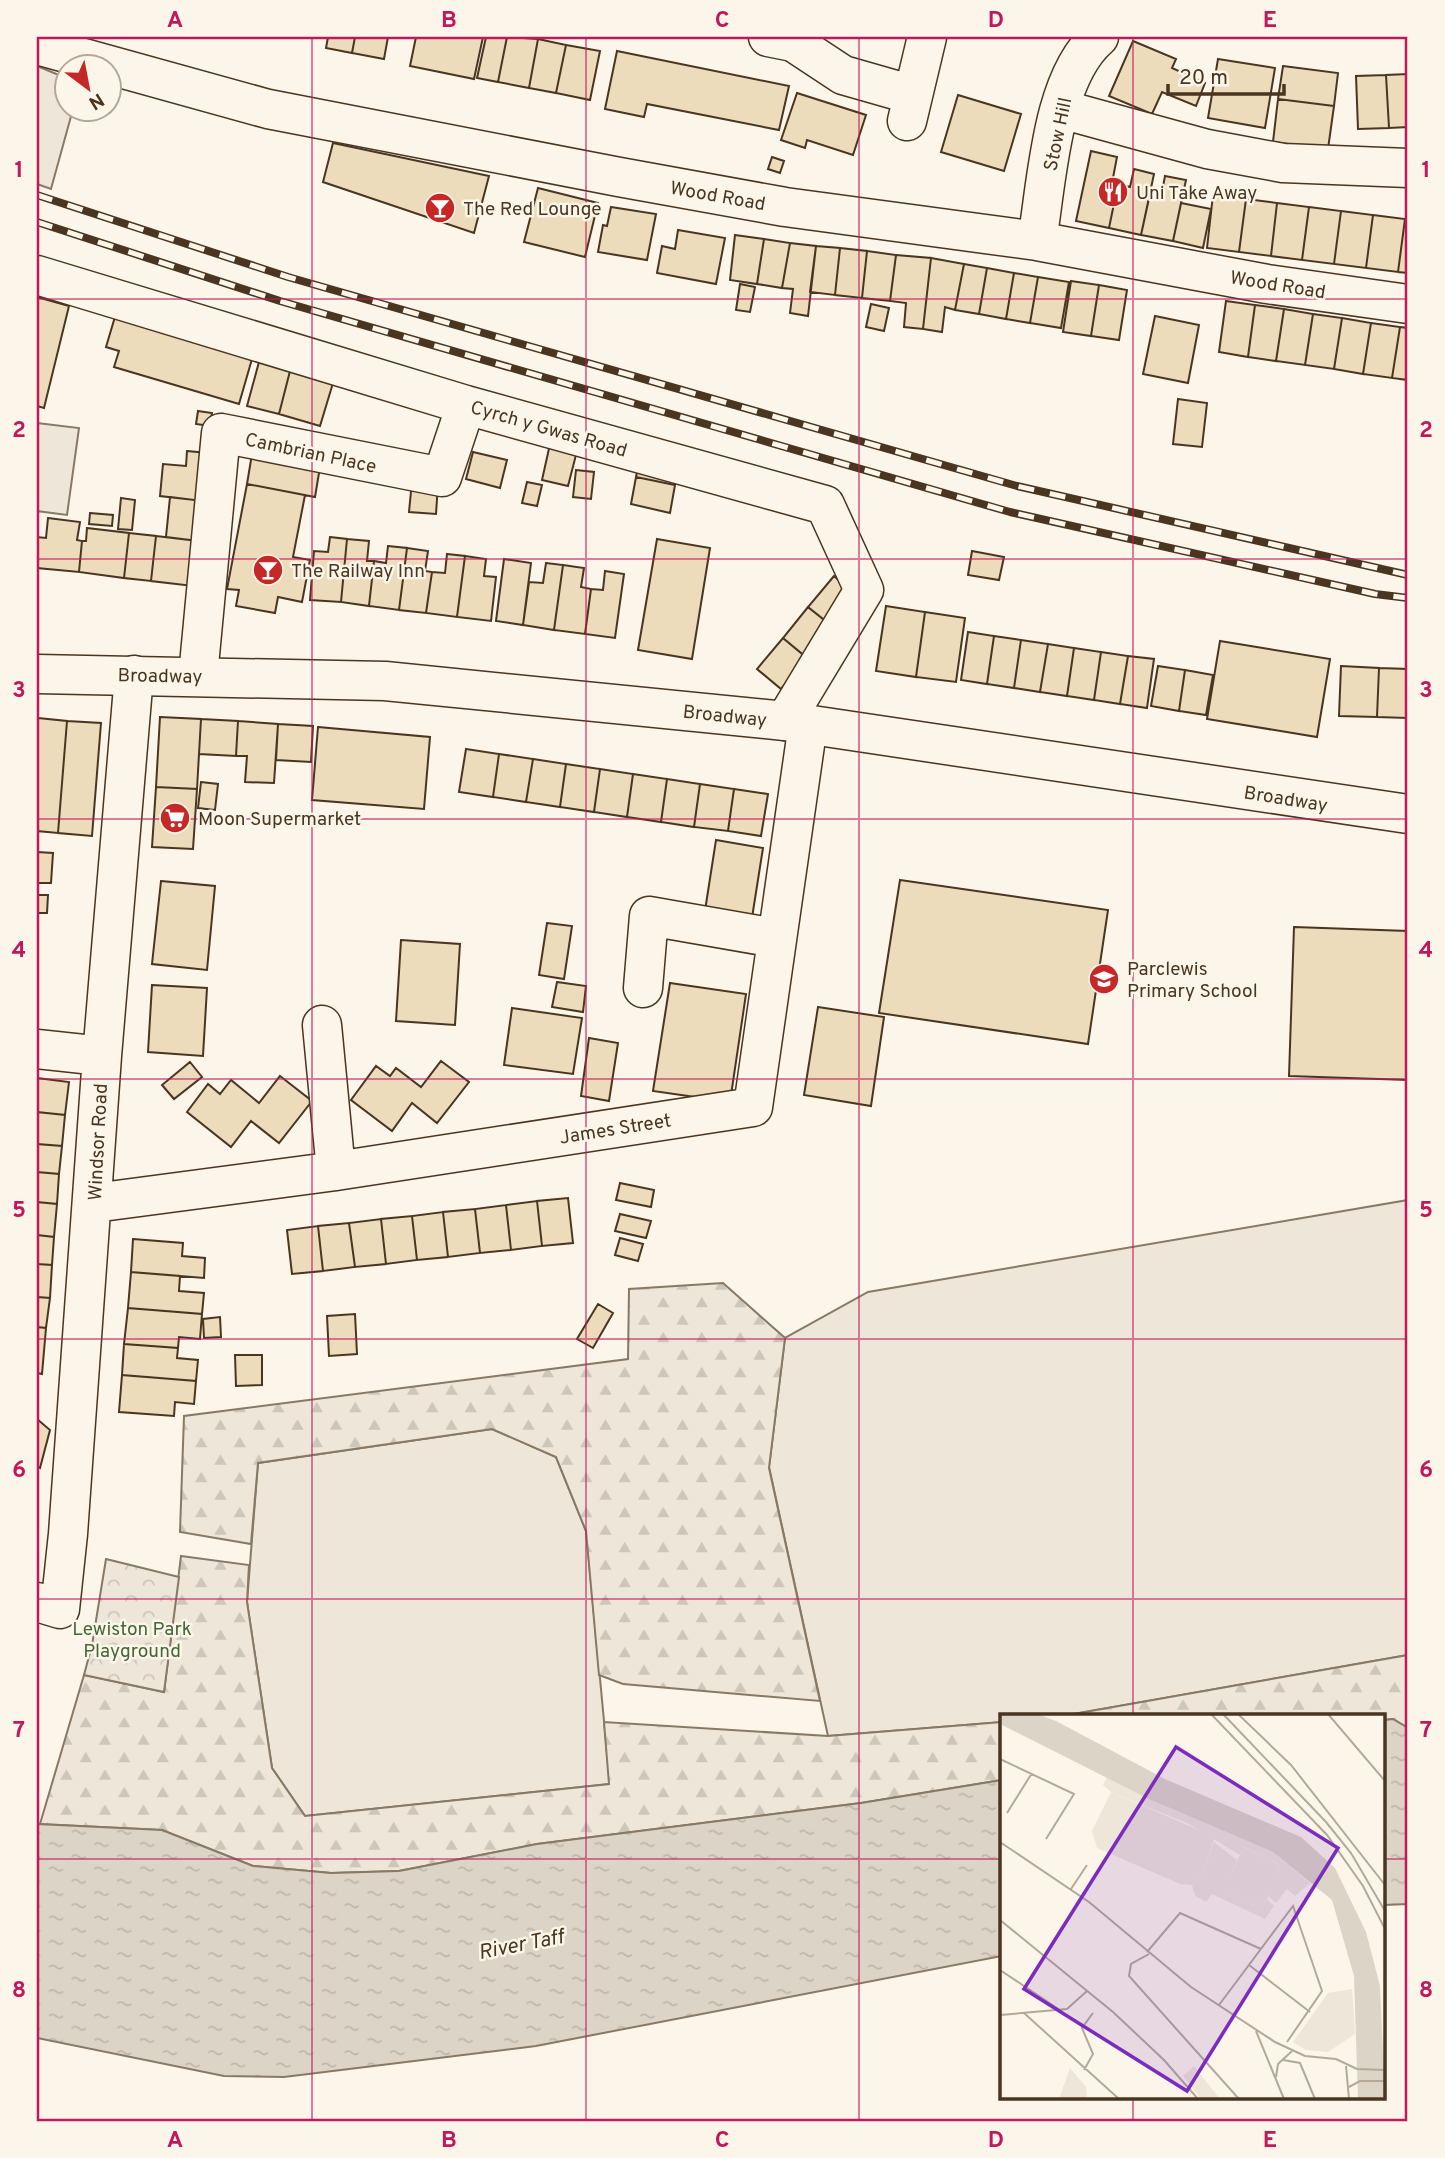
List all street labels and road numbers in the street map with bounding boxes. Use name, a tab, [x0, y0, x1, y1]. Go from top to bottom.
street label: Stow Hill	[1039, 95, 1078, 173]
street label: Wood Road	[668, 177, 767, 217]
street label: Wood Road	[1228, 267, 1327, 305]
street label: Cyrch y Gwas Road	[467, 396, 630, 464]
street label: Cambrian Place	[243, 428, 379, 480]
street label: Broadway	[117, 664, 202, 690]
street label: Broadway	[681, 701, 768, 733]
street label: Broadway	[1242, 782, 1329, 818]
street label: Windsor Road	[84, 1083, 114, 1201]
street label: James Street	[558, 1109, 673, 1151]

